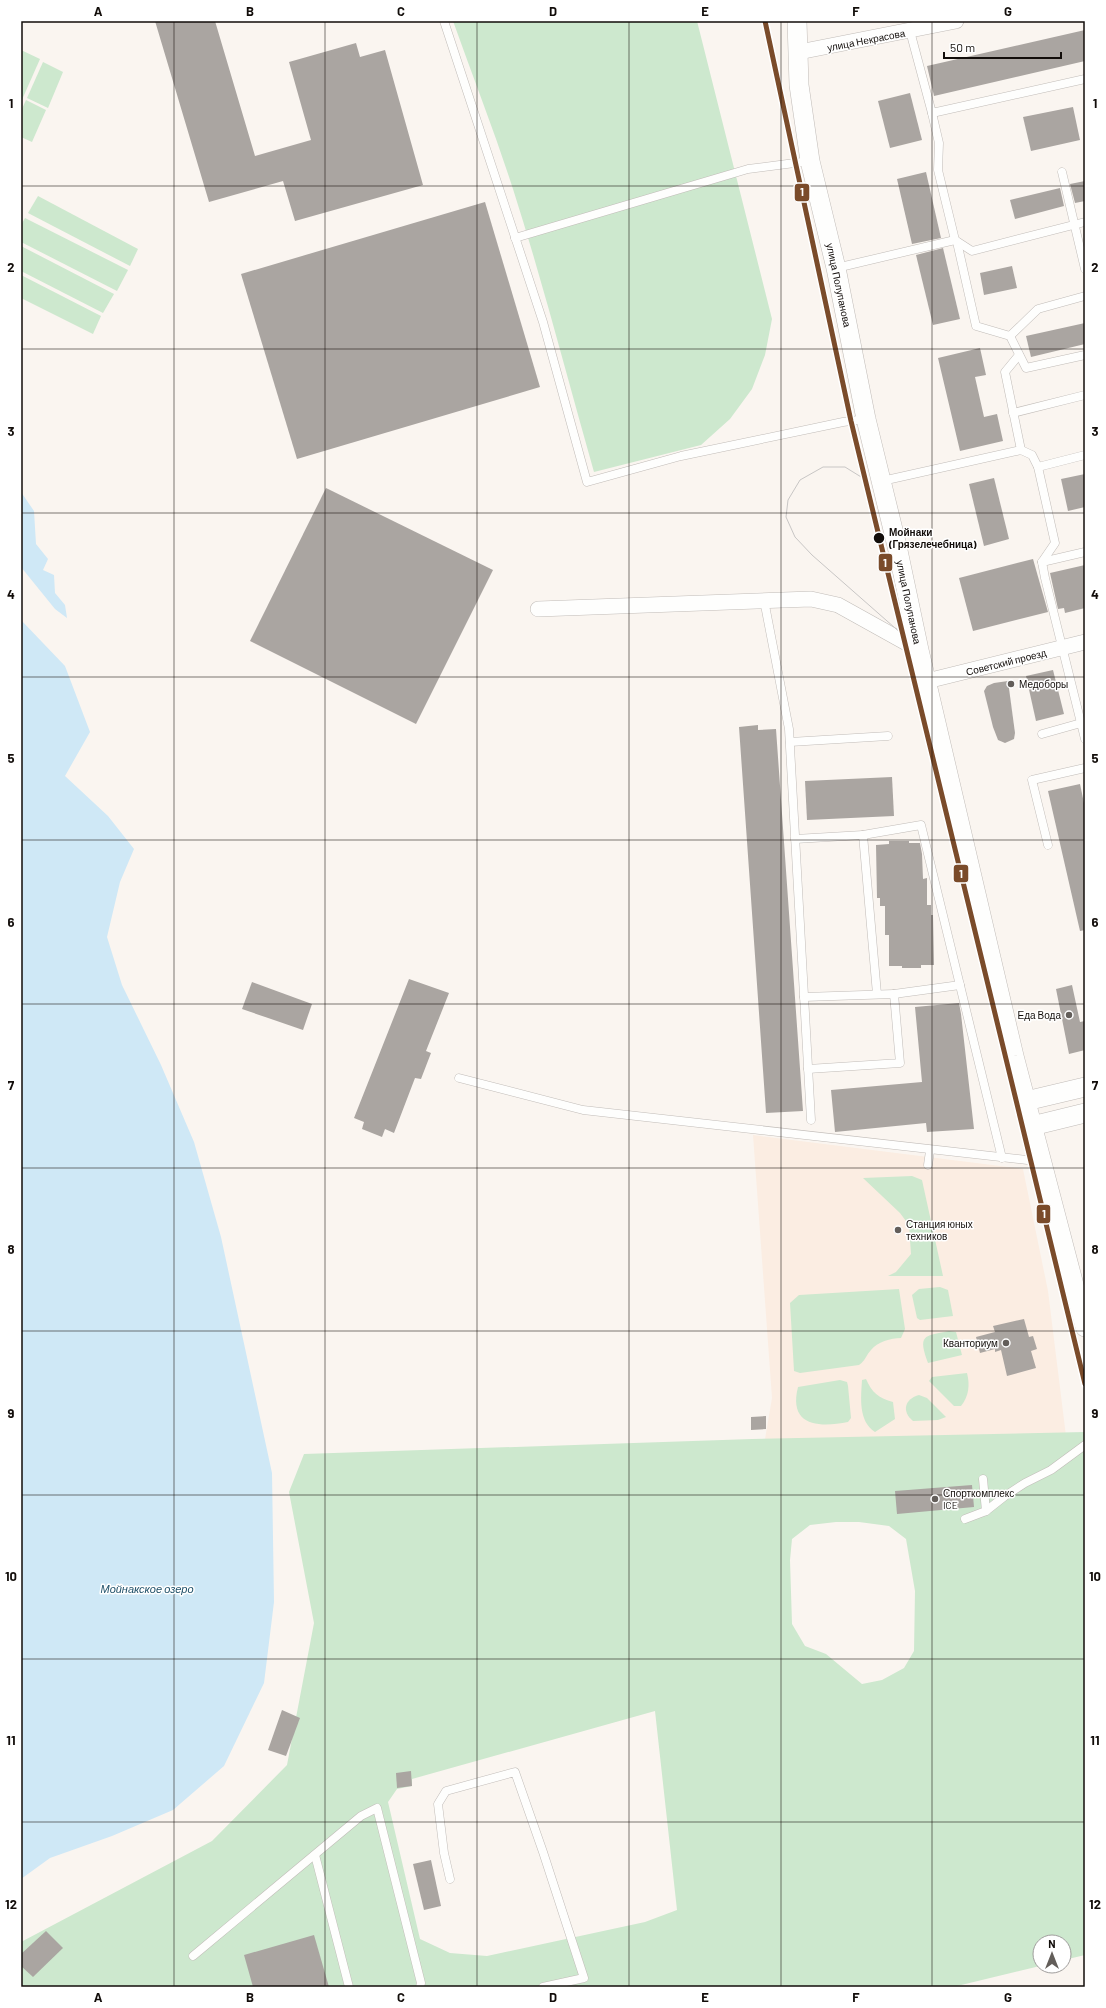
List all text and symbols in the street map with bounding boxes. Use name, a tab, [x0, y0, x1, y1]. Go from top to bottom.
text: A	[94, 3, 103, 19]
text: B	[246, 3, 254, 19]
text: C	[397, 3, 405, 19]
text: D	[549, 3, 557, 19]
text: E	[701, 3, 709, 19]
text: F	[852, 3, 860, 19]
text: G	[1004, 3, 1012, 19]
street label: улица Некрасова	[826, 26, 906, 53]
scale bar	[944, 34, 1061, 60]
text: 50 m	[950, 40, 975, 54]
text: 1	[9, 95, 13, 111]
text: 1	[1093, 95, 1097, 111]
line badge: 1	[794, 183, 810, 202]
text: 1	[800, 185, 804, 198]
street label: улица Полупанова	[824, 242, 854, 329]
text: 2	[7, 259, 15, 275]
text: 2	[1091, 259, 1099, 275]
text: 3	[7, 423, 15, 439]
text: 3	[1091, 423, 1099, 439]
place label: Мойнаки (Грязелечебница)	[888, 526, 977, 550]
marker: Мойнаки (Грязелечебница)	[872, 531, 886, 545]
line badge: 1	[878, 553, 893, 572]
text: 1	[883, 556, 887, 569]
street label: улица Полупанова	[894, 559, 924, 646]
text: 4	[7, 586, 15, 602]
text: 4	[1091, 586, 1099, 602]
street label: Советский проезд	[965, 646, 1048, 678]
place label: Медоборы	[1019, 678, 1068, 690]
marker: Медоборы	[1006, 679, 1016, 689]
text: 5	[7, 750, 15, 766]
text: 5	[1091, 750, 1099, 766]
line badge: 1	[953, 864, 969, 883]
text: 1	[959, 867, 963, 880]
text: 6	[8, 914, 15, 930]
text: 6	[1092, 914, 1099, 930]
place label: Еда Вода	[1018, 1009, 1061, 1021]
marker: Еда Вода	[1064, 1010, 1074, 1020]
text: 7	[8, 1077, 15, 1093]
text: 7	[1092, 1077, 1099, 1093]
line badge: 1	[1036, 1204, 1051, 1224]
text: 1	[1042, 1207, 1046, 1220]
place label: Станция юных техников	[906, 1218, 973, 1242]
marker: Станция юных техников	[893, 1225, 903, 1235]
text: 8	[7, 1241, 15, 1257]
text: 8	[1091, 1241, 1099, 1257]
place label: Кванториум	[943, 1337, 998, 1349]
marker: Кванториум	[1001, 1338, 1011, 1348]
text: 9	[8, 1405, 15, 1421]
text: 9	[1092, 1405, 1099, 1421]
place label: Спорткомплекс ICE	[943, 1487, 1014, 1511]
marker: Спорткомплекс ICE	[930, 1494, 940, 1504]
text: 10	[5, 1568, 17, 1584]
text: 10	[1089, 1568, 1101, 1584]
water label: Мойнакское озеро	[100, 1582, 194, 1595]
text: 11	[6, 1732, 16, 1748]
text: 11	[1090, 1732, 1100, 1748]
text: 12	[5, 1896, 17, 1912]
text: 12	[1089, 1896, 1101, 1912]
north arrow	[1032, 1934, 1072, 1974]
text: N	[1048, 1937, 1056, 1950]
text: A	[94, 1989, 103, 2005]
text: B	[246, 1989, 254, 2005]
text: C	[397, 1989, 405, 2005]
text: D	[549, 1989, 557, 2005]
text: E	[701, 1989, 709, 2005]
text: F	[852, 1989, 860, 2005]
text: G	[1004, 1989, 1012, 2005]

